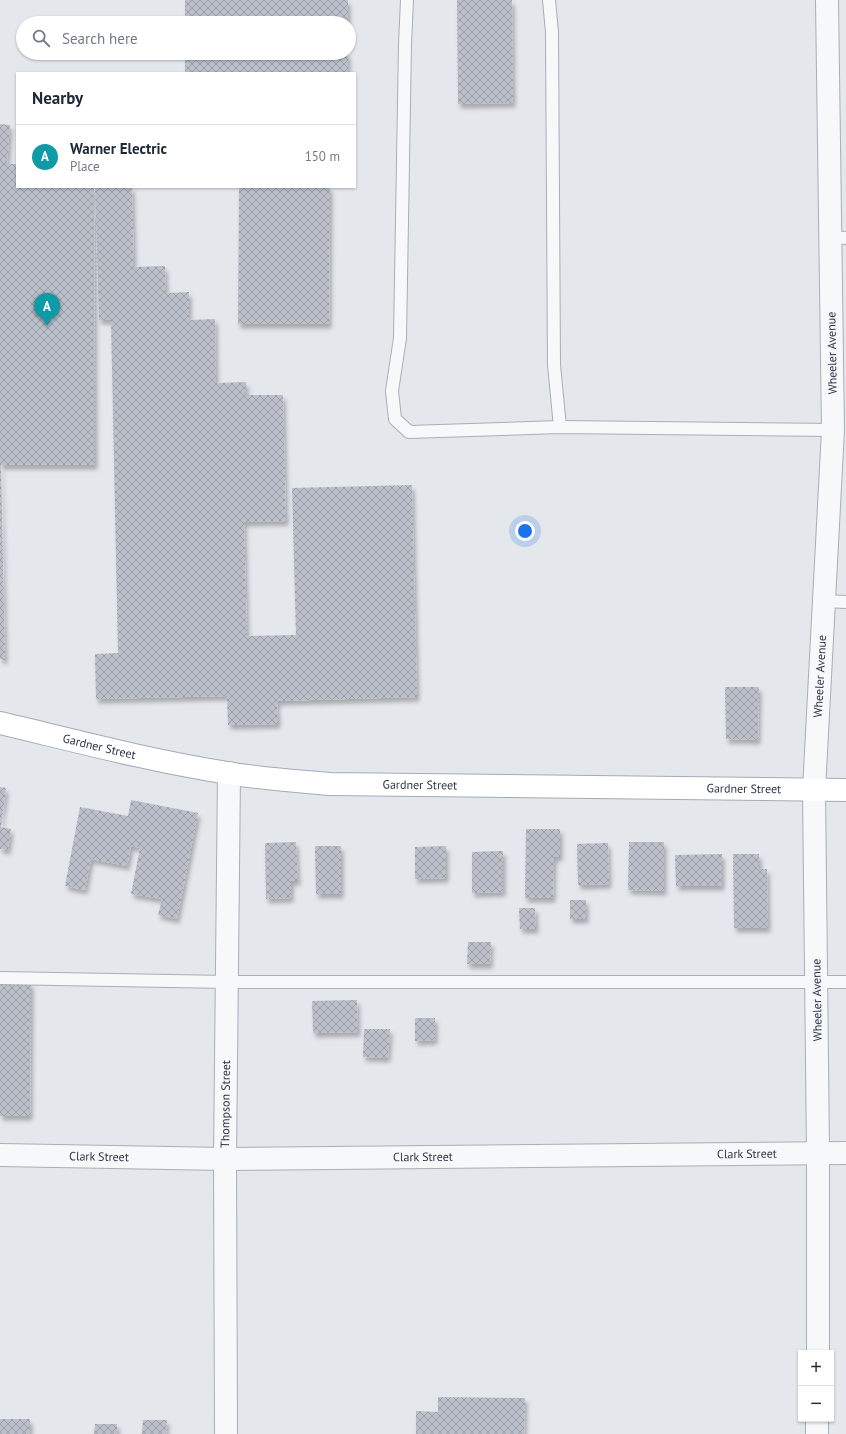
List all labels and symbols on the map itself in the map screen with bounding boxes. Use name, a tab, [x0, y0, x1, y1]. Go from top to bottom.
pin: A	[34, 293, 60, 326]
street label: Wheeler Avenue	[823, 312, 840, 394]
your location	[515, 521, 535, 541]
street label: Wheeler Avenue	[810, 634, 829, 718]
street label: Gardner Street	[61, 730, 137, 762]
street label: Gardner Street	[383, 777, 457, 792]
street label: Gardner Street	[706, 780, 781, 796]
street label: Wheeler Avenue	[808, 959, 825, 1041]
street label: Thompson Street	[217, 1060, 233, 1148]
street label: Clark Street	[717, 1146, 777, 1161]
street label: Clark Street	[69, 1148, 129, 1164]
street label: Clark Street	[393, 1149, 453, 1164]

